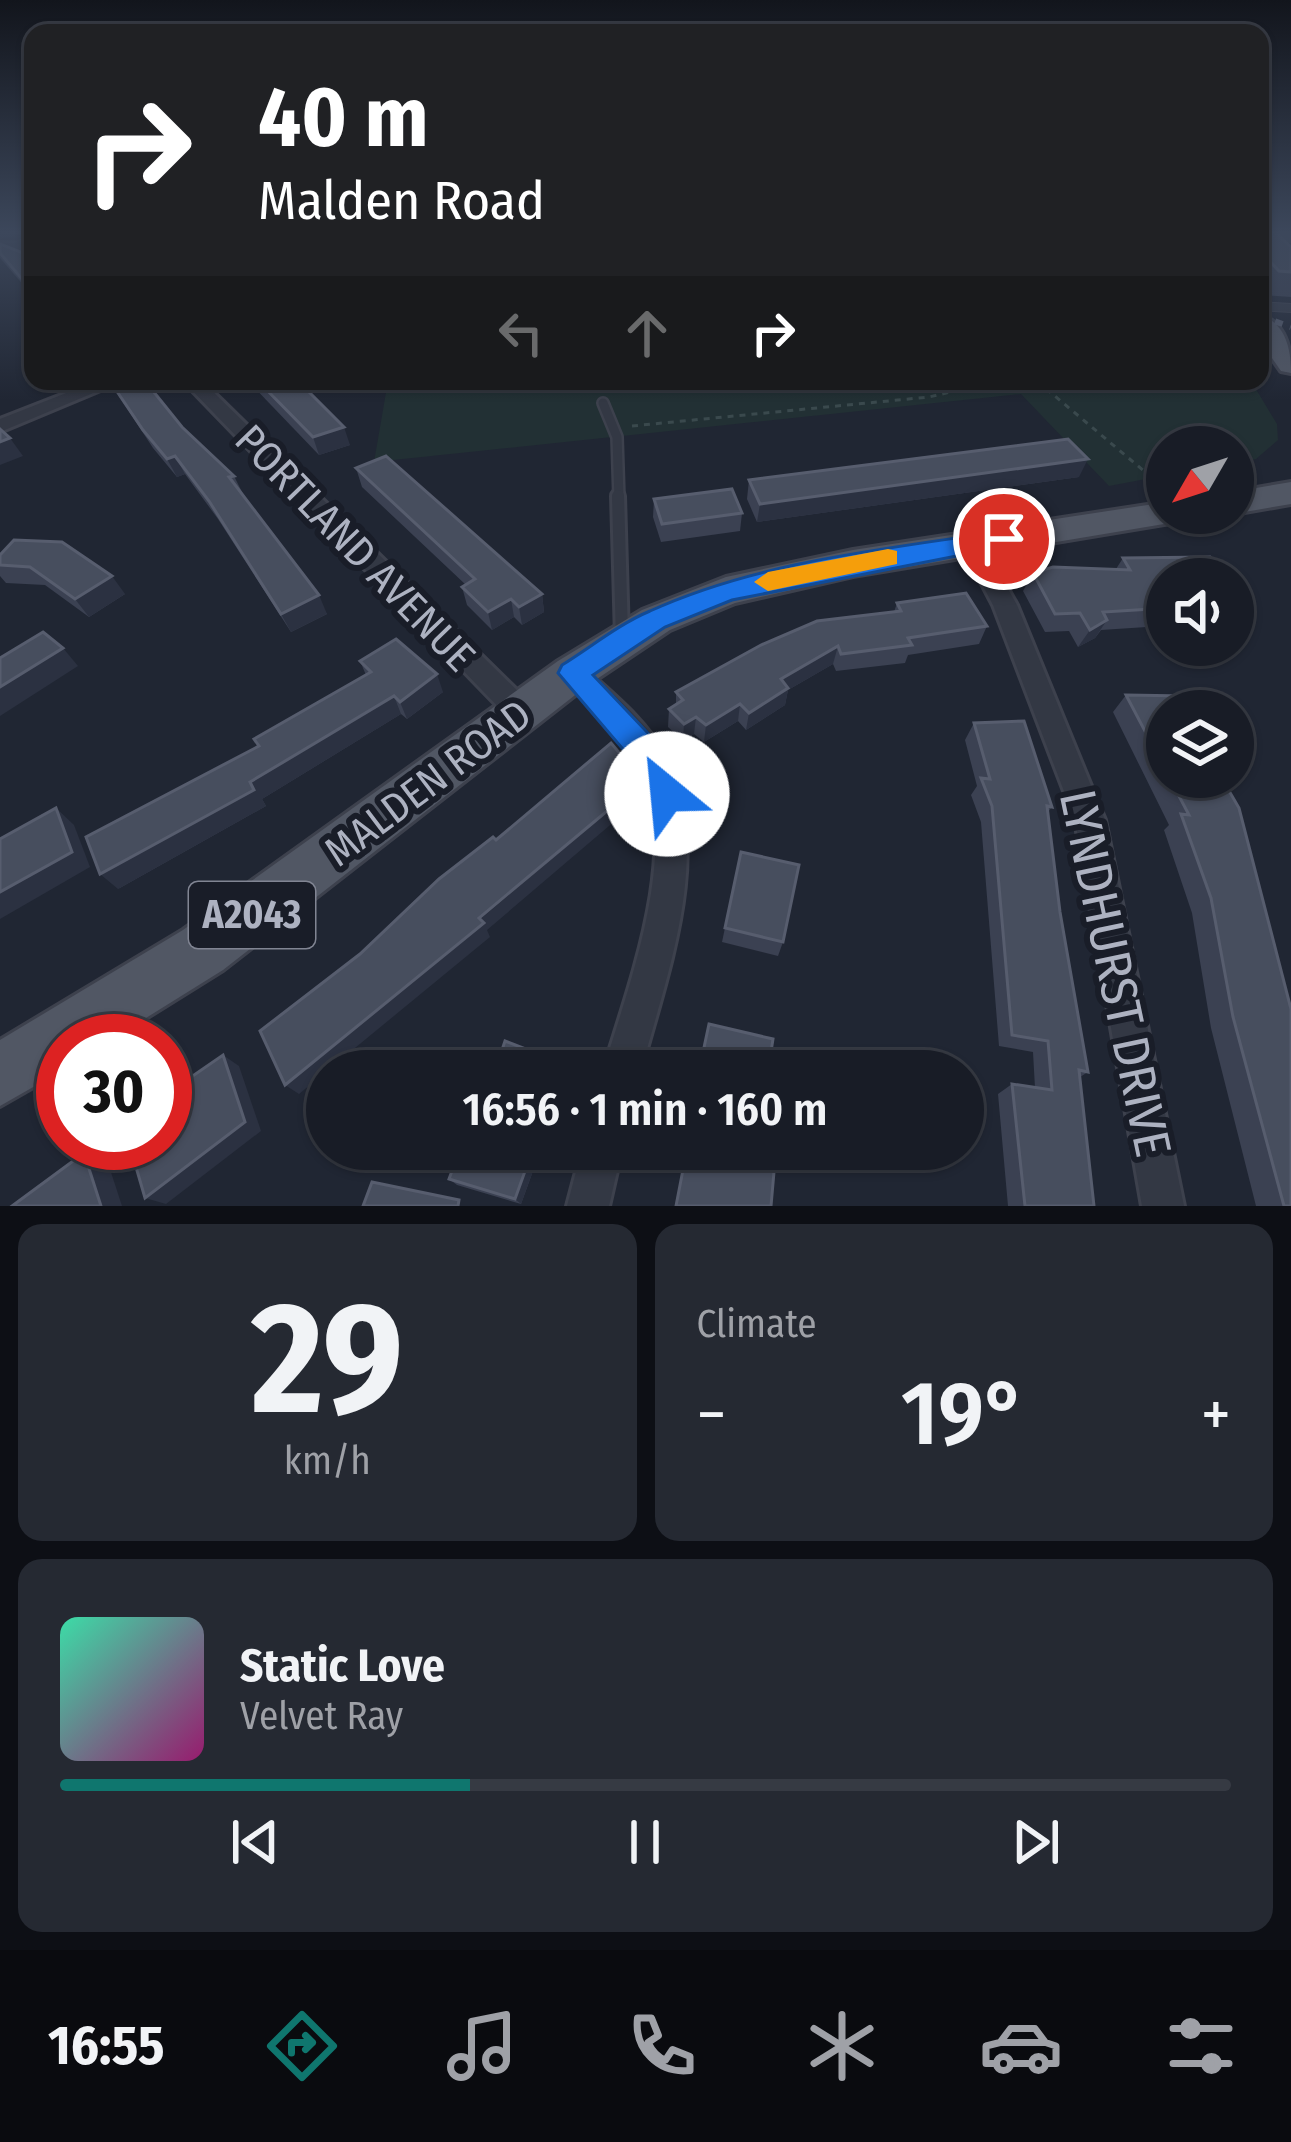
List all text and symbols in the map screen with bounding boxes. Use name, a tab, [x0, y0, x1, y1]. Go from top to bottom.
text: 40 m	[258, 67, 429, 168]
icon: right	[60, 72, 216, 228]
text: Malden Road	[258, 169, 545, 233]
icon: left	[488, 300, 554, 366]
icon: ahead	[614, 300, 680, 366]
icon: right	[740, 300, 806, 366]
street label: PORTLAND AVENUE	[225, 415, 485, 681]
north arrow	[1146, 426, 1254, 534]
map controls	[1146, 426, 1254, 798]
pin	[953, 488, 1055, 590]
icon: arrive	[971, 506, 1037, 572]
button: sound	[1146, 558, 1254, 666]
street label: MALDEN ROAD	[315, 689, 541, 877]
button: layers	[1146, 690, 1254, 798]
position arrow	[604, 731, 730, 857]
street label: LYNDHURST DRIVE	[1046, 784, 1184, 1162]
road number: A2043	[189, 882, 315, 948]
speed limit sign: 30	[36, 1014, 192, 1170]
text: 16:56 · 1 min · 160 m	[463, 1083, 827, 1137]
text: 29	[251, 1266, 403, 1453]
text: Climate	[697, 1301, 817, 1347]
text: 19°	[901, 1360, 1026, 1468]
text: −	[697, 1375, 726, 1454]
text: +	[1201, 1375, 1231, 1454]
text: km/h	[284, 1438, 371, 1484]
text: Static Love	[240, 1639, 445, 1693]
text: Velvet Ray	[240, 1693, 403, 1739]
icon: previous	[222, 1809, 288, 1875]
icon: pause	[612, 1809, 678, 1875]
icon: next	[1003, 1809, 1069, 1875]
icon: directions	[260, 2004, 344, 2088]
icon: music	[440, 2004, 524, 2088]
icon: phone	[620, 2004, 704, 2088]
icon: climate	[800, 2004, 884, 2088]
icon: car	[979, 2004, 1063, 2088]
icon: filters	[1159, 2004, 1243, 2088]
text: 16:55	[48, 2014, 165, 2078]

